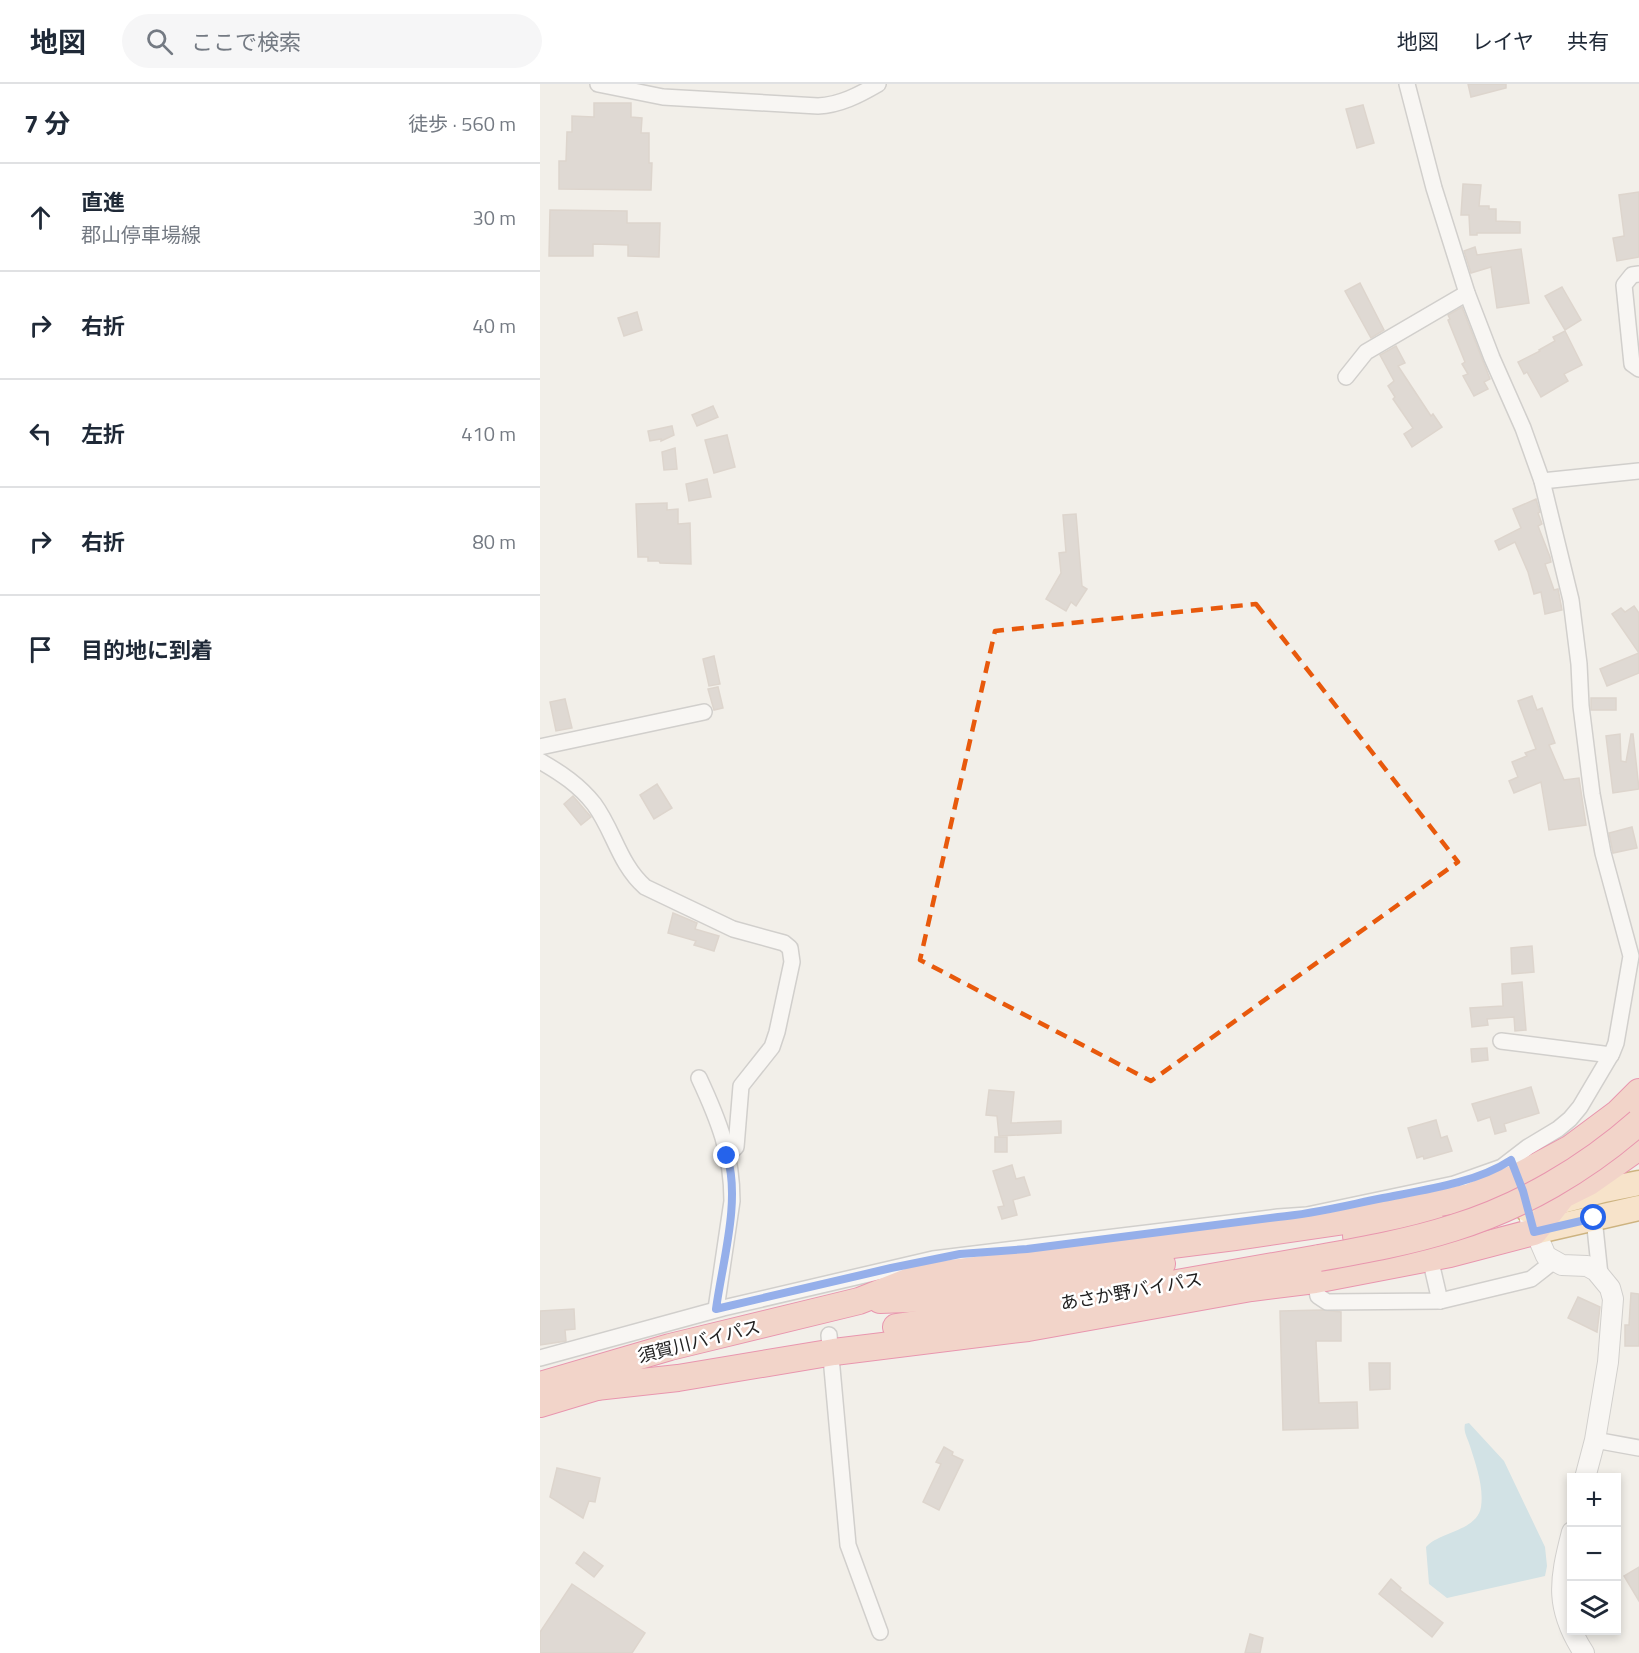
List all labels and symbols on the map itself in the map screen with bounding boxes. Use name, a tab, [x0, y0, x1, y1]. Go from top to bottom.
route end	[713, 1142, 739, 1168]
route start	[1580, 1204, 1606, 1230]
street label: あさか野バイパス	[1058, 1265, 1204, 1317]
street label: 須賀川バイパス	[635, 1313, 763, 1369]

